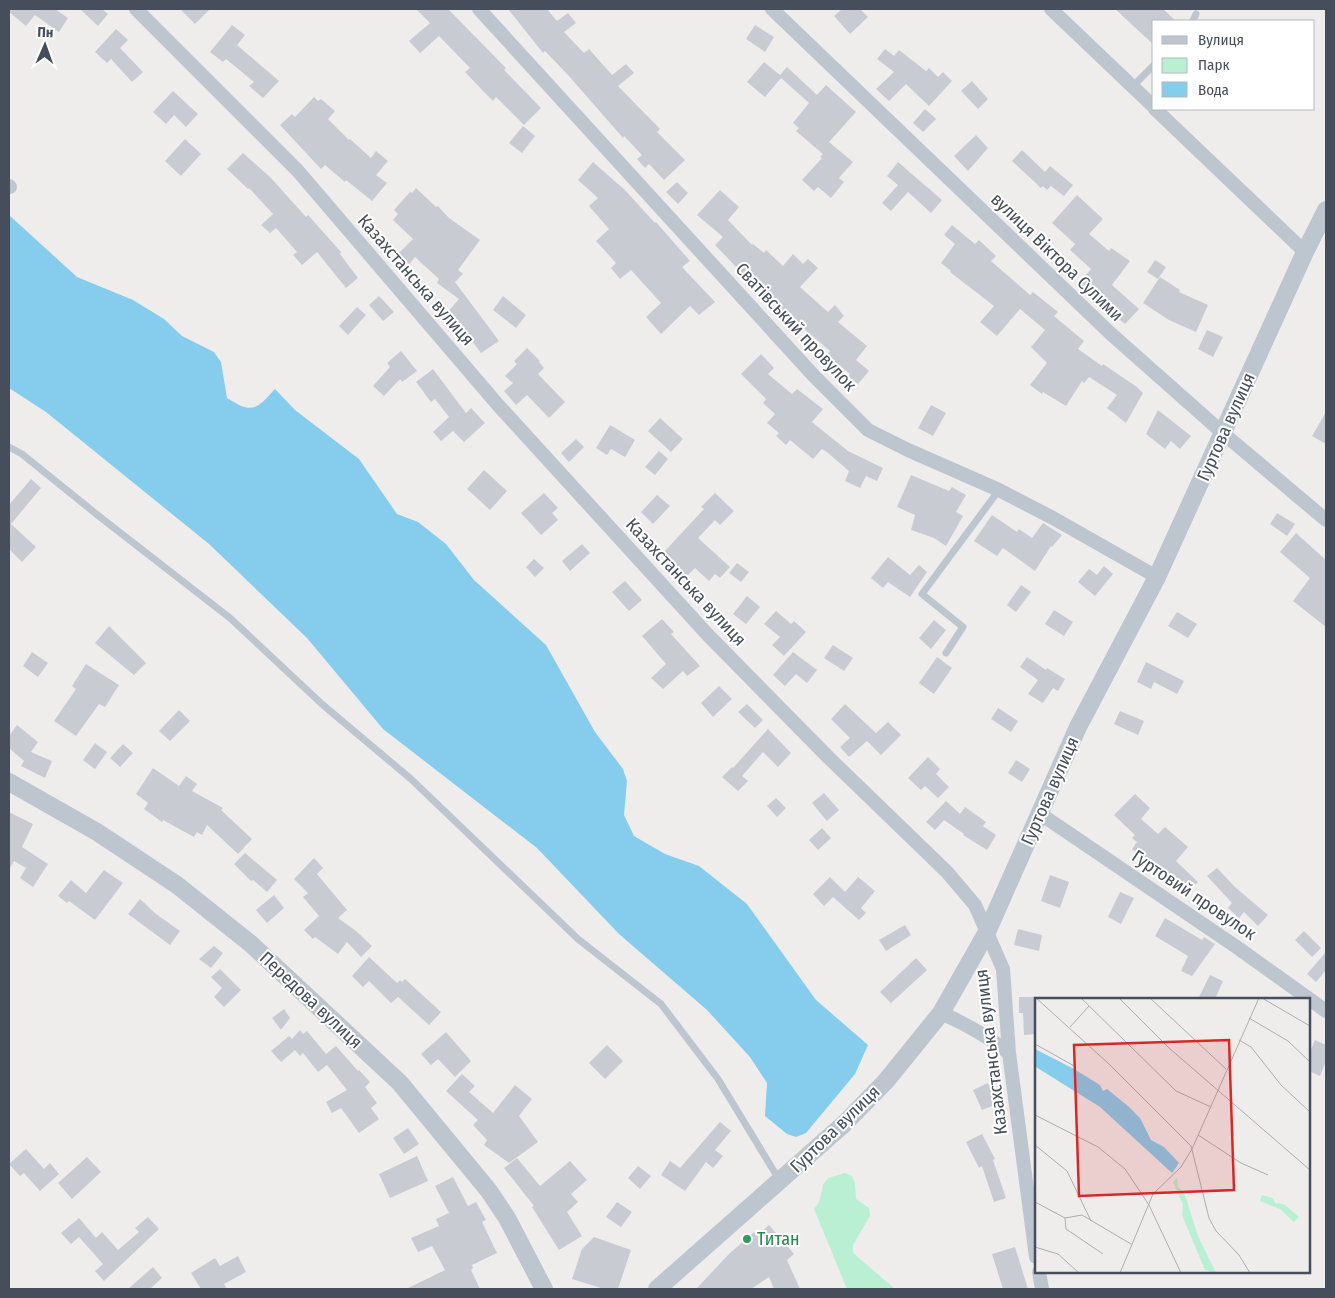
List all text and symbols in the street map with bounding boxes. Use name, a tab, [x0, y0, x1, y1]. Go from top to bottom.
north arrow	[20, 20, 70, 70]
legend	[1152, 20, 1315, 110]
text: Пн	[37, 24, 54, 41]
text: Вулиця	[1198, 31, 1244, 49]
text: Парк	[1198, 56, 1229, 74]
text: Вода	[1198, 81, 1229, 99]
street label: вулиця Віктора Сулими	[986, 188, 1128, 326]
street label: Казахстанська вулиця	[353, 210, 479, 350]
street label: Сватівський провулок	[731, 258, 862, 396]
street label: Гуртова вулиця	[1192, 369, 1260, 485]
street label: Казахстанська вулиця	[621, 514, 751, 650]
street label: Гуртова вулиця	[1016, 733, 1084, 849]
street label: Гуртовий провулок	[1128, 845, 1261, 945]
street label: Передова вулиця	[255, 947, 367, 1053]
street label: Казахстанська вулиця	[970, 968, 1012, 1136]
inset map	[1035, 998, 1310, 1273]
street label: Гуртова вулиця	[786, 1081, 884, 1177]
place label: Титан	[757, 1228, 800, 1250]
marker: Титан	[741, 1233, 753, 1245]

